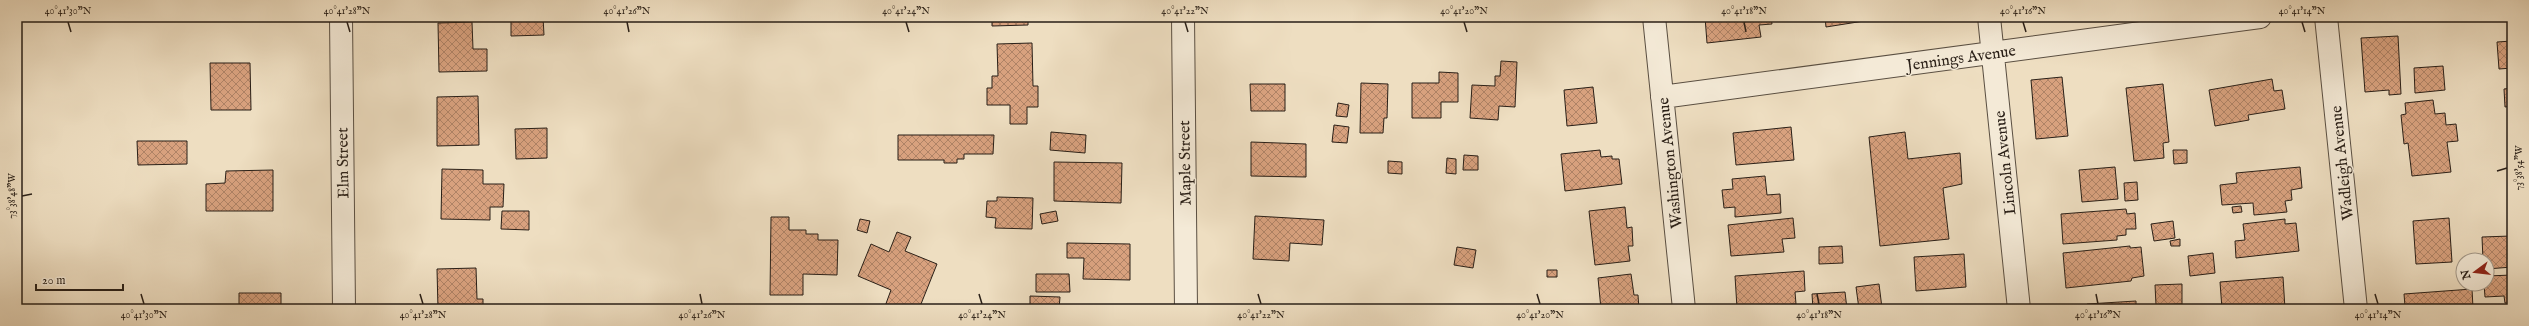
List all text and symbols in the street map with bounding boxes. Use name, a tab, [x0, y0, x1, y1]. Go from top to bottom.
text: 40°41'30"N	[45, 5, 92, 18]
text: 40°41'28"N	[324, 5, 371, 18]
text: 40°41'26"N	[604, 5, 651, 18]
text: 40°41'24"N	[882, 5, 930, 18]
text: 40°41'22"N	[1161, 5, 1209, 18]
text: 40°41'20"N	[1440, 5, 1488, 18]
text: 40°41'18"N	[1721, 5, 1767, 18]
text: 40°41'16"N	[2000, 5, 2046, 18]
text: 40°41'14"N	[2279, 5, 2326, 18]
street label: Jennings Avenue	[1903, 41, 2017, 77]
street label: Washington Avenue	[1654, 96, 1688, 229]
street label: Wadleigh Avenue	[2327, 104, 2359, 221]
street label: Lincoln Avenue	[1991, 110, 2021, 216]
street label: Maple Street	[1175, 120, 1197, 206]
street label: Elm Street	[333, 127, 355, 199]
text: 73°38'54"W	[2513, 145, 2526, 190]
text: 73°38'48"W	[6, 173, 19, 219]
north arrow	[2455, 252, 2495, 292]
scale bar	[36, 266, 123, 292]
text: N	[2458, 267, 2475, 282]
text: 20 m	[42, 273, 65, 288]
text: 40°41'30"N	[121, 309, 168, 322]
text: 40°41'28"N	[400, 309, 447, 322]
text: 40°41'26"N	[679, 309, 726, 322]
text: 40°41'24"N	[958, 309, 1006, 322]
text: 40°41'22"N	[1237, 309, 1285, 322]
text: 40°41'20"N	[1516, 309, 1564, 322]
text: 40°41'18"N	[1796, 309, 1842, 322]
text: 40°41'16"N	[2075, 309, 2121, 322]
text: 40°41'14"N	[2355, 309, 2402, 322]

